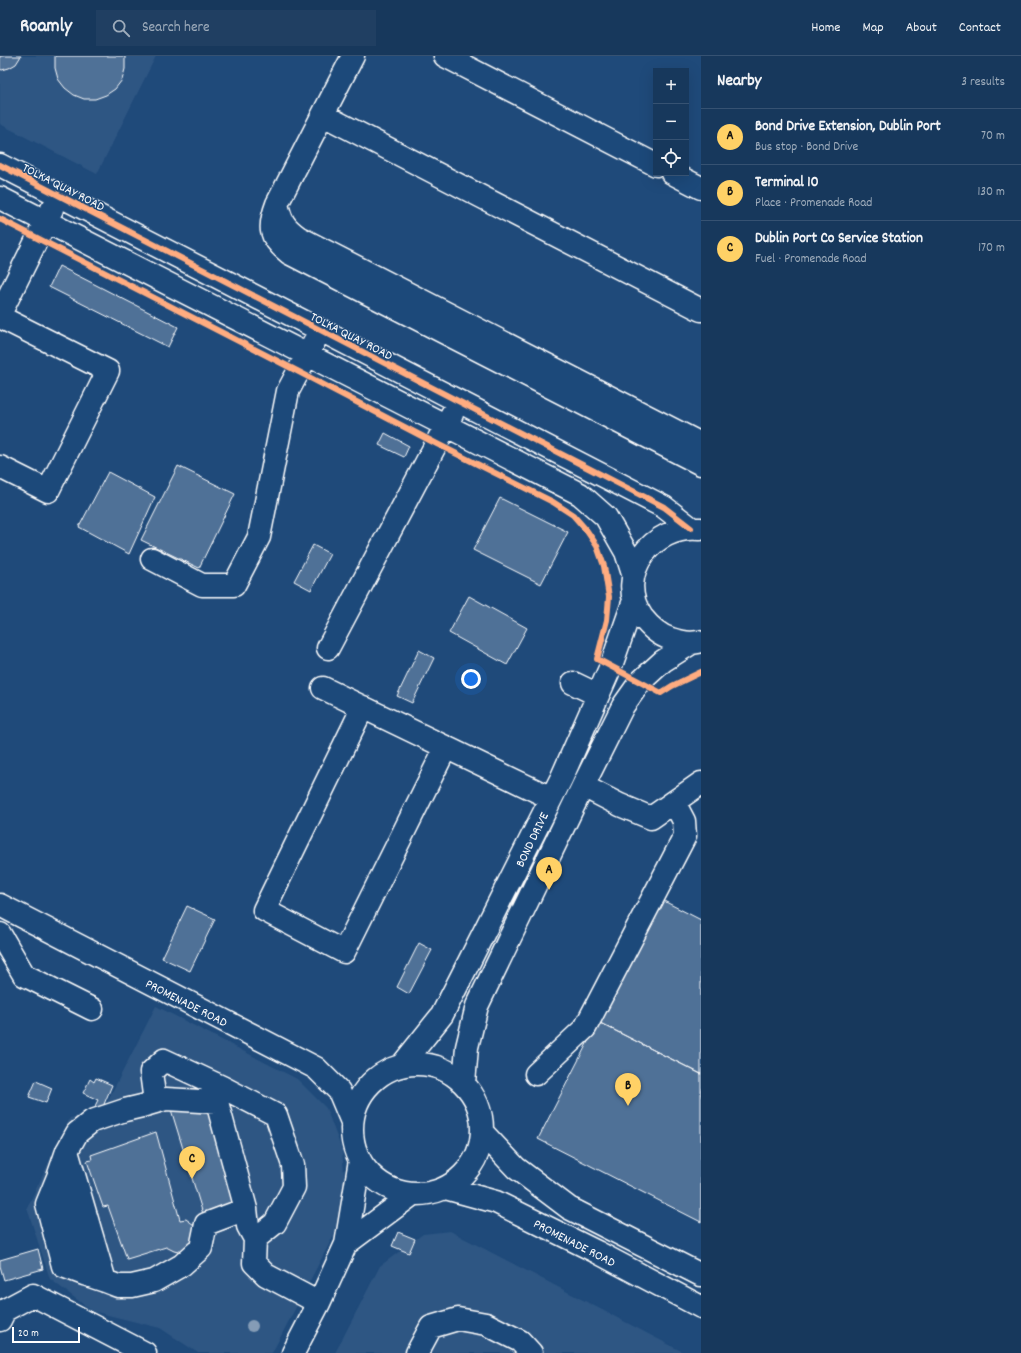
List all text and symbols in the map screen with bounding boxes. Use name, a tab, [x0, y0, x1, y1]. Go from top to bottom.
search box	[96, 10, 376, 46]
text: Roamly	[20, 14, 72, 41]
icon: search	[110, 17, 132, 39]
text: Search here	[142, 17, 210, 39]
text: Home	[811, 18, 840, 38]
text: Map	[862, 18, 884, 38]
text: About	[906, 18, 937, 38]
text: Contact	[959, 18, 1001, 38]
map controls	[653, 68, 689, 176]
button: +	[653, 68, 689, 104]
text: Nearby	[717, 70, 761, 94]
text: 3 results	[961, 73, 1005, 92]
button: −	[653, 104, 689, 140]
text: Bond Drive Extension, Dublin Port	[755, 116, 941, 138]
text: A	[726, 127, 734, 146]
text: 70 m	[981, 127, 1005, 146]
text: Bus stop · Bond Drive	[755, 138, 858, 157]
button: locate	[653, 140, 689, 176]
street label: TOLKA QUAY ROAD	[18, 159, 108, 217]
text: Terminal 10	[755, 172, 819, 194]
text: B	[727, 183, 733, 202]
text: 130 m	[977, 183, 1005, 202]
text: Place · Promenade Road	[755, 194, 872, 213]
text: Dublin Port Co Service Station	[755, 228, 923, 250]
text: C	[727, 239, 733, 258]
text: 170 m	[978, 239, 1005, 258]
text: Fuel · Promenade Road	[755, 250, 867, 269]
street label: TOLKA QUAY ROAD	[306, 308, 396, 366]
your location	[461, 669, 481, 689]
street label: BOND DRIVE	[512, 809, 555, 871]
pin: A	[536, 857, 562, 890]
street label: PROMENADE ROAD	[141, 975, 230, 1033]
pin: B	[615, 1073, 641, 1106]
pin: C	[179, 1146, 205, 1179]
street label: PROMENADE ROAD	[529, 1215, 618, 1273]
scale bar	[12, 1325, 80, 1344]
text: 20 m	[18, 1326, 39, 1342]

